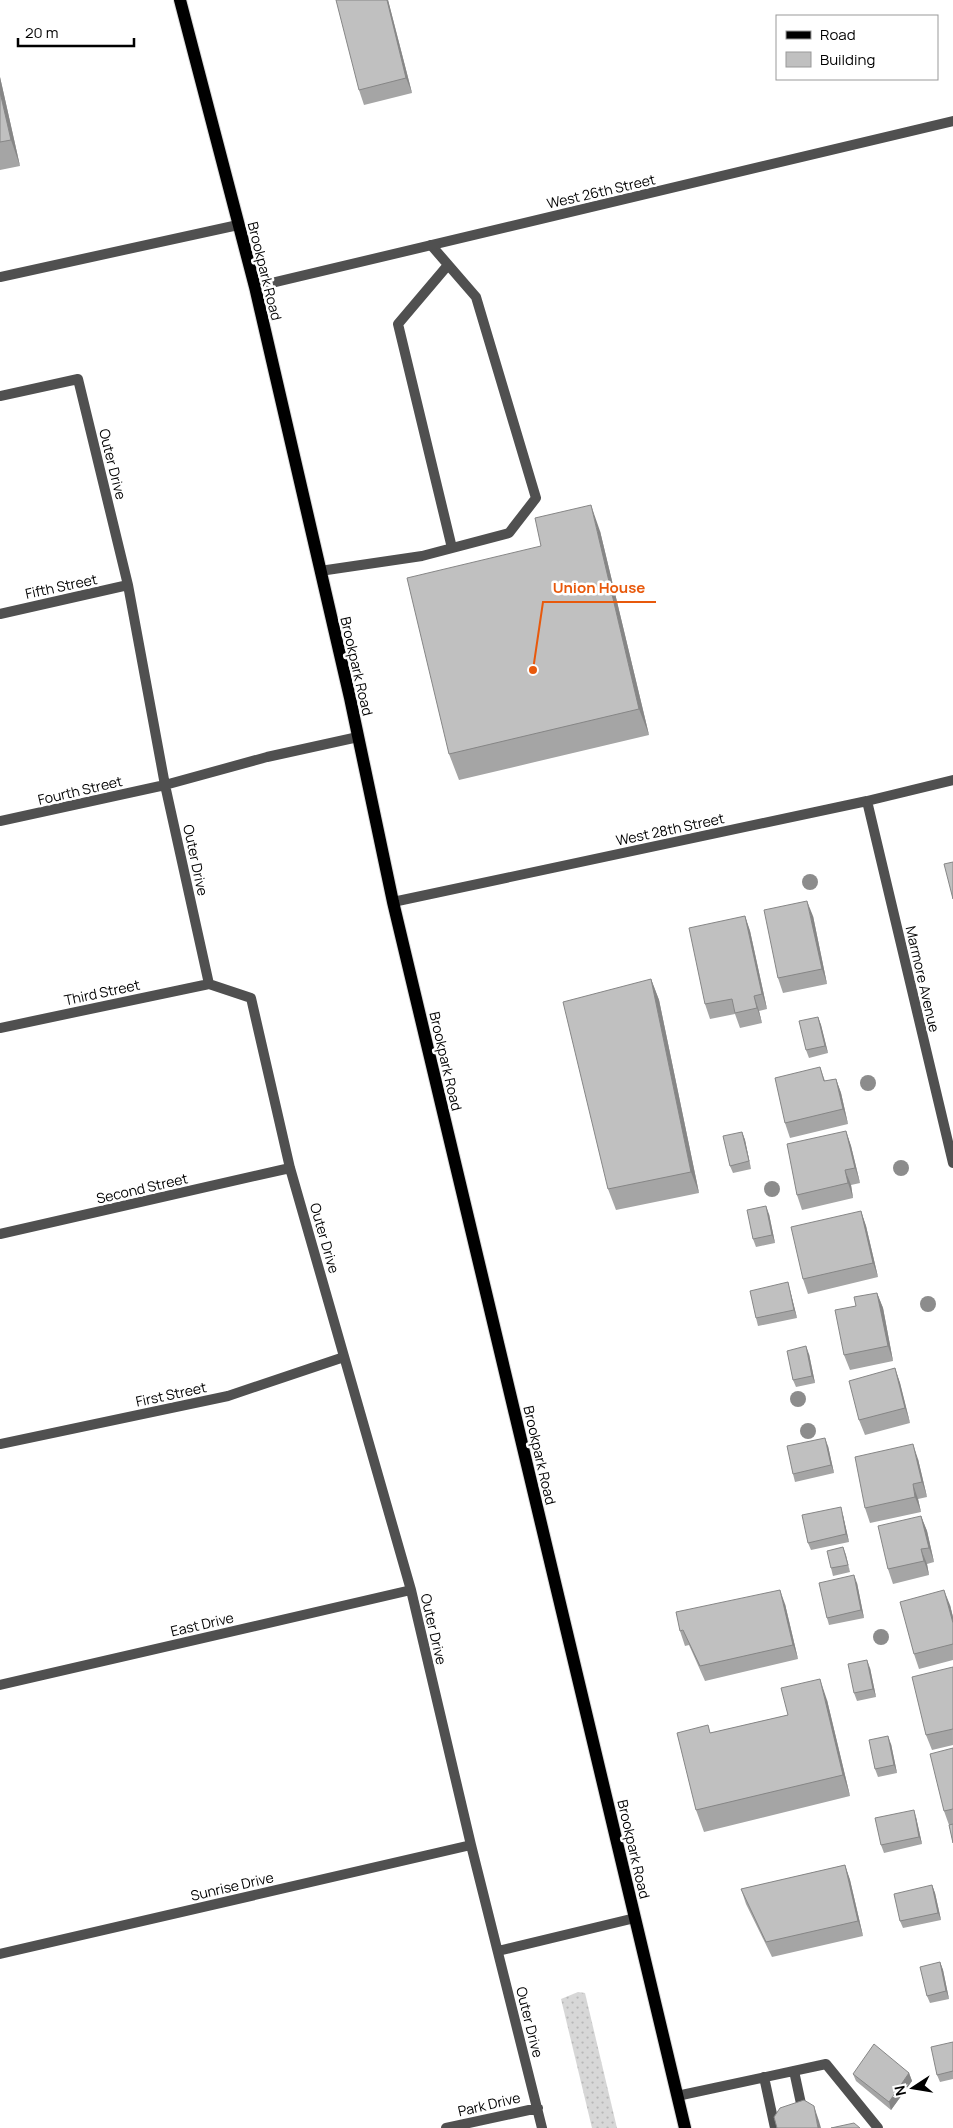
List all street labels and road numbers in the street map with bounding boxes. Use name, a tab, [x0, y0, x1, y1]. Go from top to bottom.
street label: West 26th Street	[545, 169, 657, 213]
street label: Brookpark Road	[244, 220, 286, 322]
street label: Outer Drive	[95, 427, 131, 501]
street label: Fifth Street	[23, 569, 99, 603]
street label: Brookpark Road	[336, 615, 378, 717]
street label: Fourth Street	[36, 771, 125, 809]
street label: West 28th Street	[614, 808, 726, 850]
street label: Outer Drive	[179, 823, 213, 897]
street label: Marmore Avenue	[902, 924, 944, 1034]
street label: Third Street	[62, 975, 142, 1009]
street label: Brookpark Road	[425, 1010, 467, 1112]
street label: Second Street	[94, 1168, 190, 1208]
street label: Outer Drive	[306, 1201, 344, 1275]
street label: First Street	[134, 1377, 209, 1411]
street label: Brookpark Road	[519, 1404, 561, 1506]
street label: Outer Drive	[417, 1592, 451, 1666]
street label: East Drive	[169, 1608, 235, 1640]
street label: Brookpark Road	[613, 1798, 655, 1900]
street label: Sunrise Drive	[189, 1867, 275, 1905]
street label: Outer Drive	[512, 1985, 548, 2059]
street label: Park Drive	[456, 2088, 522, 2120]

